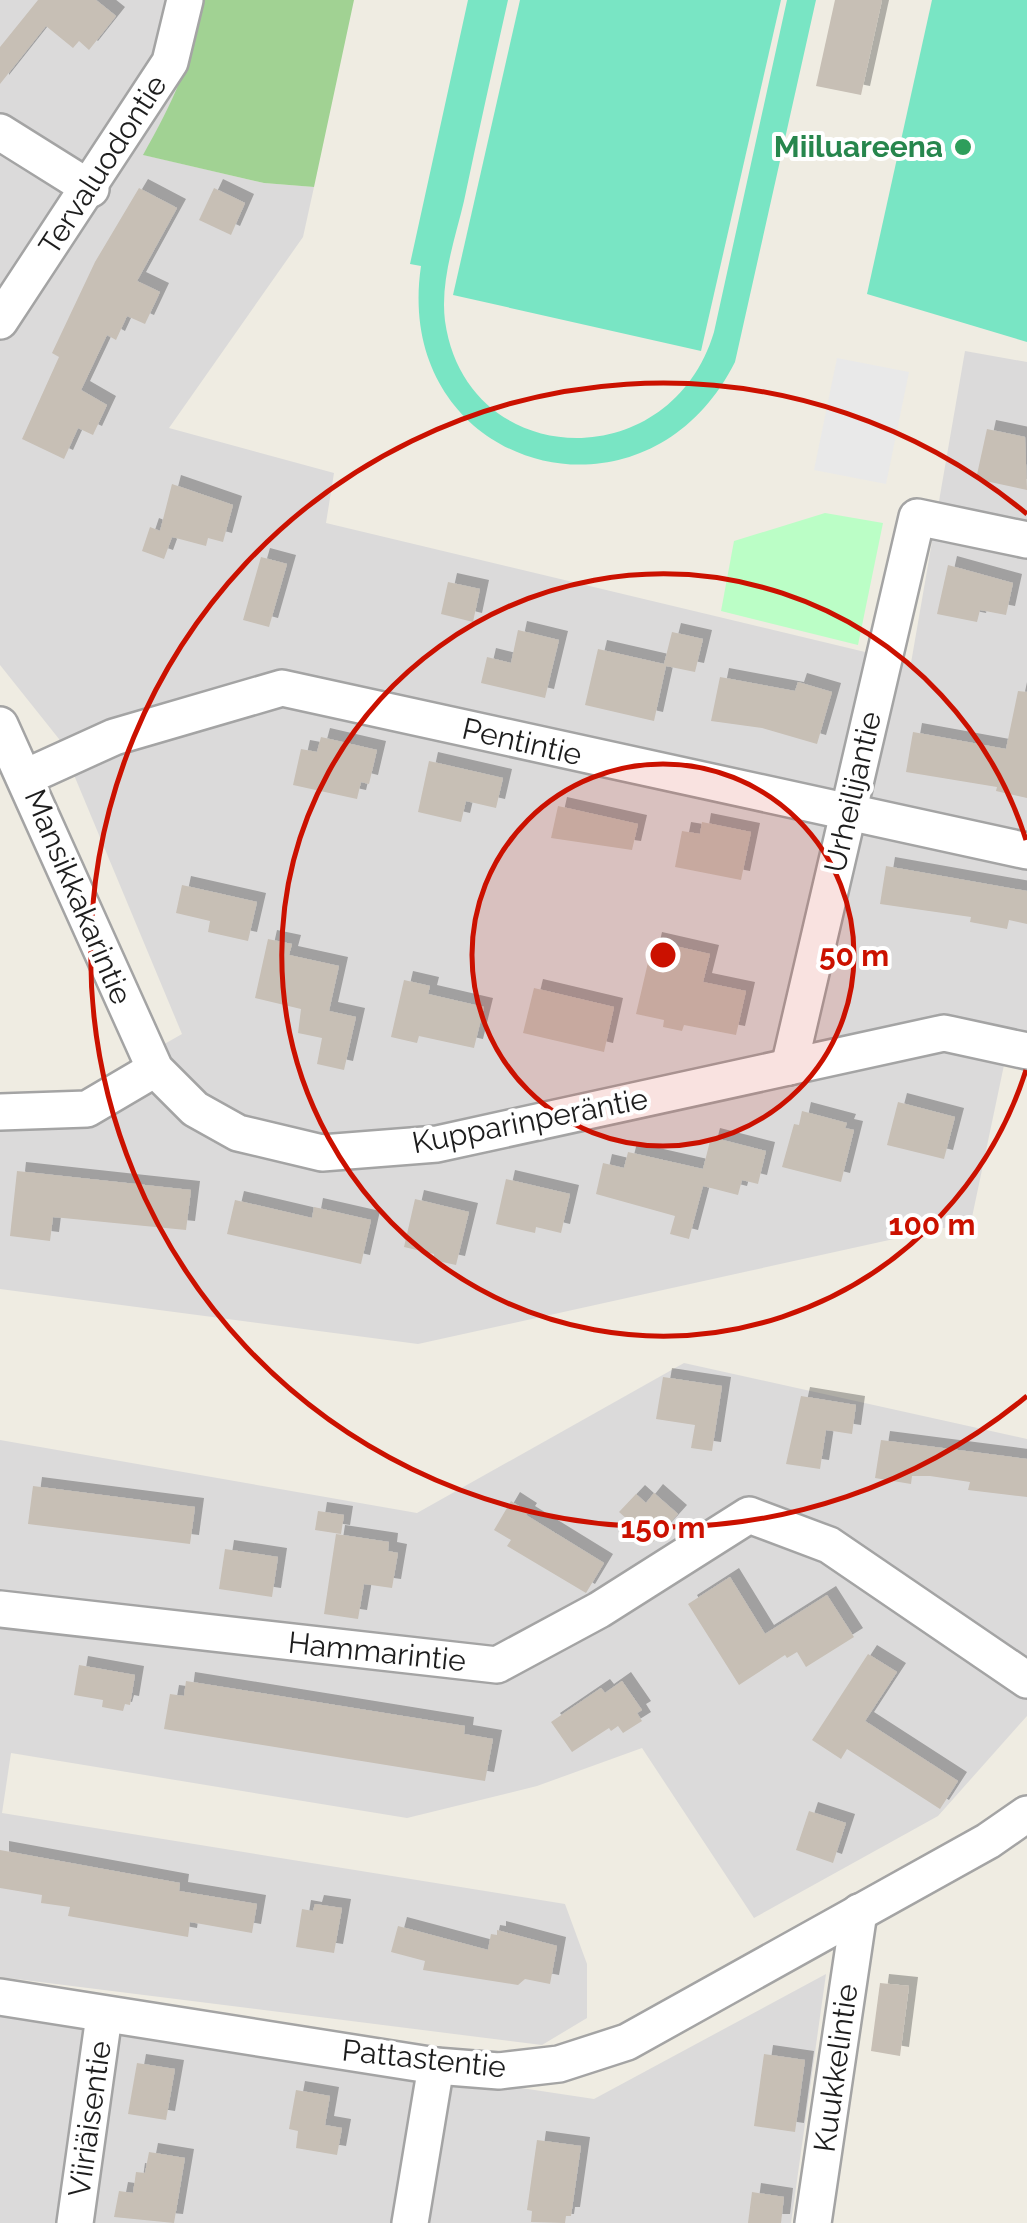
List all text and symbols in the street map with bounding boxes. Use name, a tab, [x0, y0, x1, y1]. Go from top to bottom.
street label: Tervaluodontie	[32, 68, 174, 261]
place label: Miiluareena	[774, 129, 943, 164]
marker: Miiluareena	[952, 136, 974, 158]
street label: Urheilijantie	[817, 708, 888, 876]
street label: Pentintie	[459, 711, 585, 772]
street label: Mansikkakarintie	[17, 784, 139, 1009]
centre of rings	[645, 937, 681, 973]
text: 50 m	[819, 938, 889, 973]
street label: Kupparinperäntie	[409, 1081, 651, 1160]
text: 100 m	[889, 1207, 975, 1242]
text: 150 m	[621, 1510, 706, 1545]
street label: Hammarintie	[286, 1625, 468, 1678]
street label: Kuukkelintie	[806, 1982, 865, 2154]
street label: Pattastentie	[340, 2032, 508, 2085]
street label: Viiriäisentie	[61, 2039, 118, 2199]

